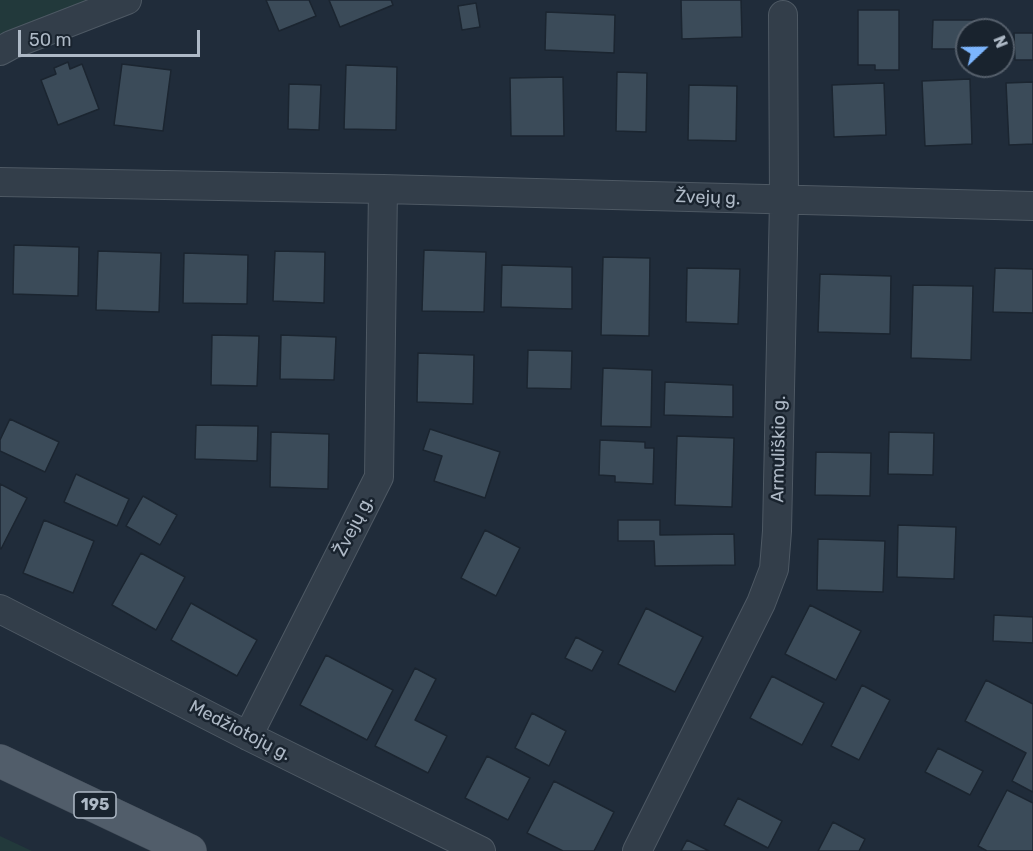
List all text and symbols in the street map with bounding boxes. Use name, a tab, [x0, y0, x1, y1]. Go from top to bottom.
scale bar	[21, 18, 202, 56]
north arrow	[955, 18, 1015, 78]
text: 50 m	[29, 29, 72, 51]
text: N	[989, 33, 1011, 51]
street label: Žvejų g.	[675, 186, 741, 210]
street label: Armuliškio g.	[767, 395, 791, 503]
street label: Žvejų g.	[330, 492, 378, 560]
street label: Medžiotojų g.	[186, 696, 294, 766]
road number: 195	[74, 792, 116, 818]

